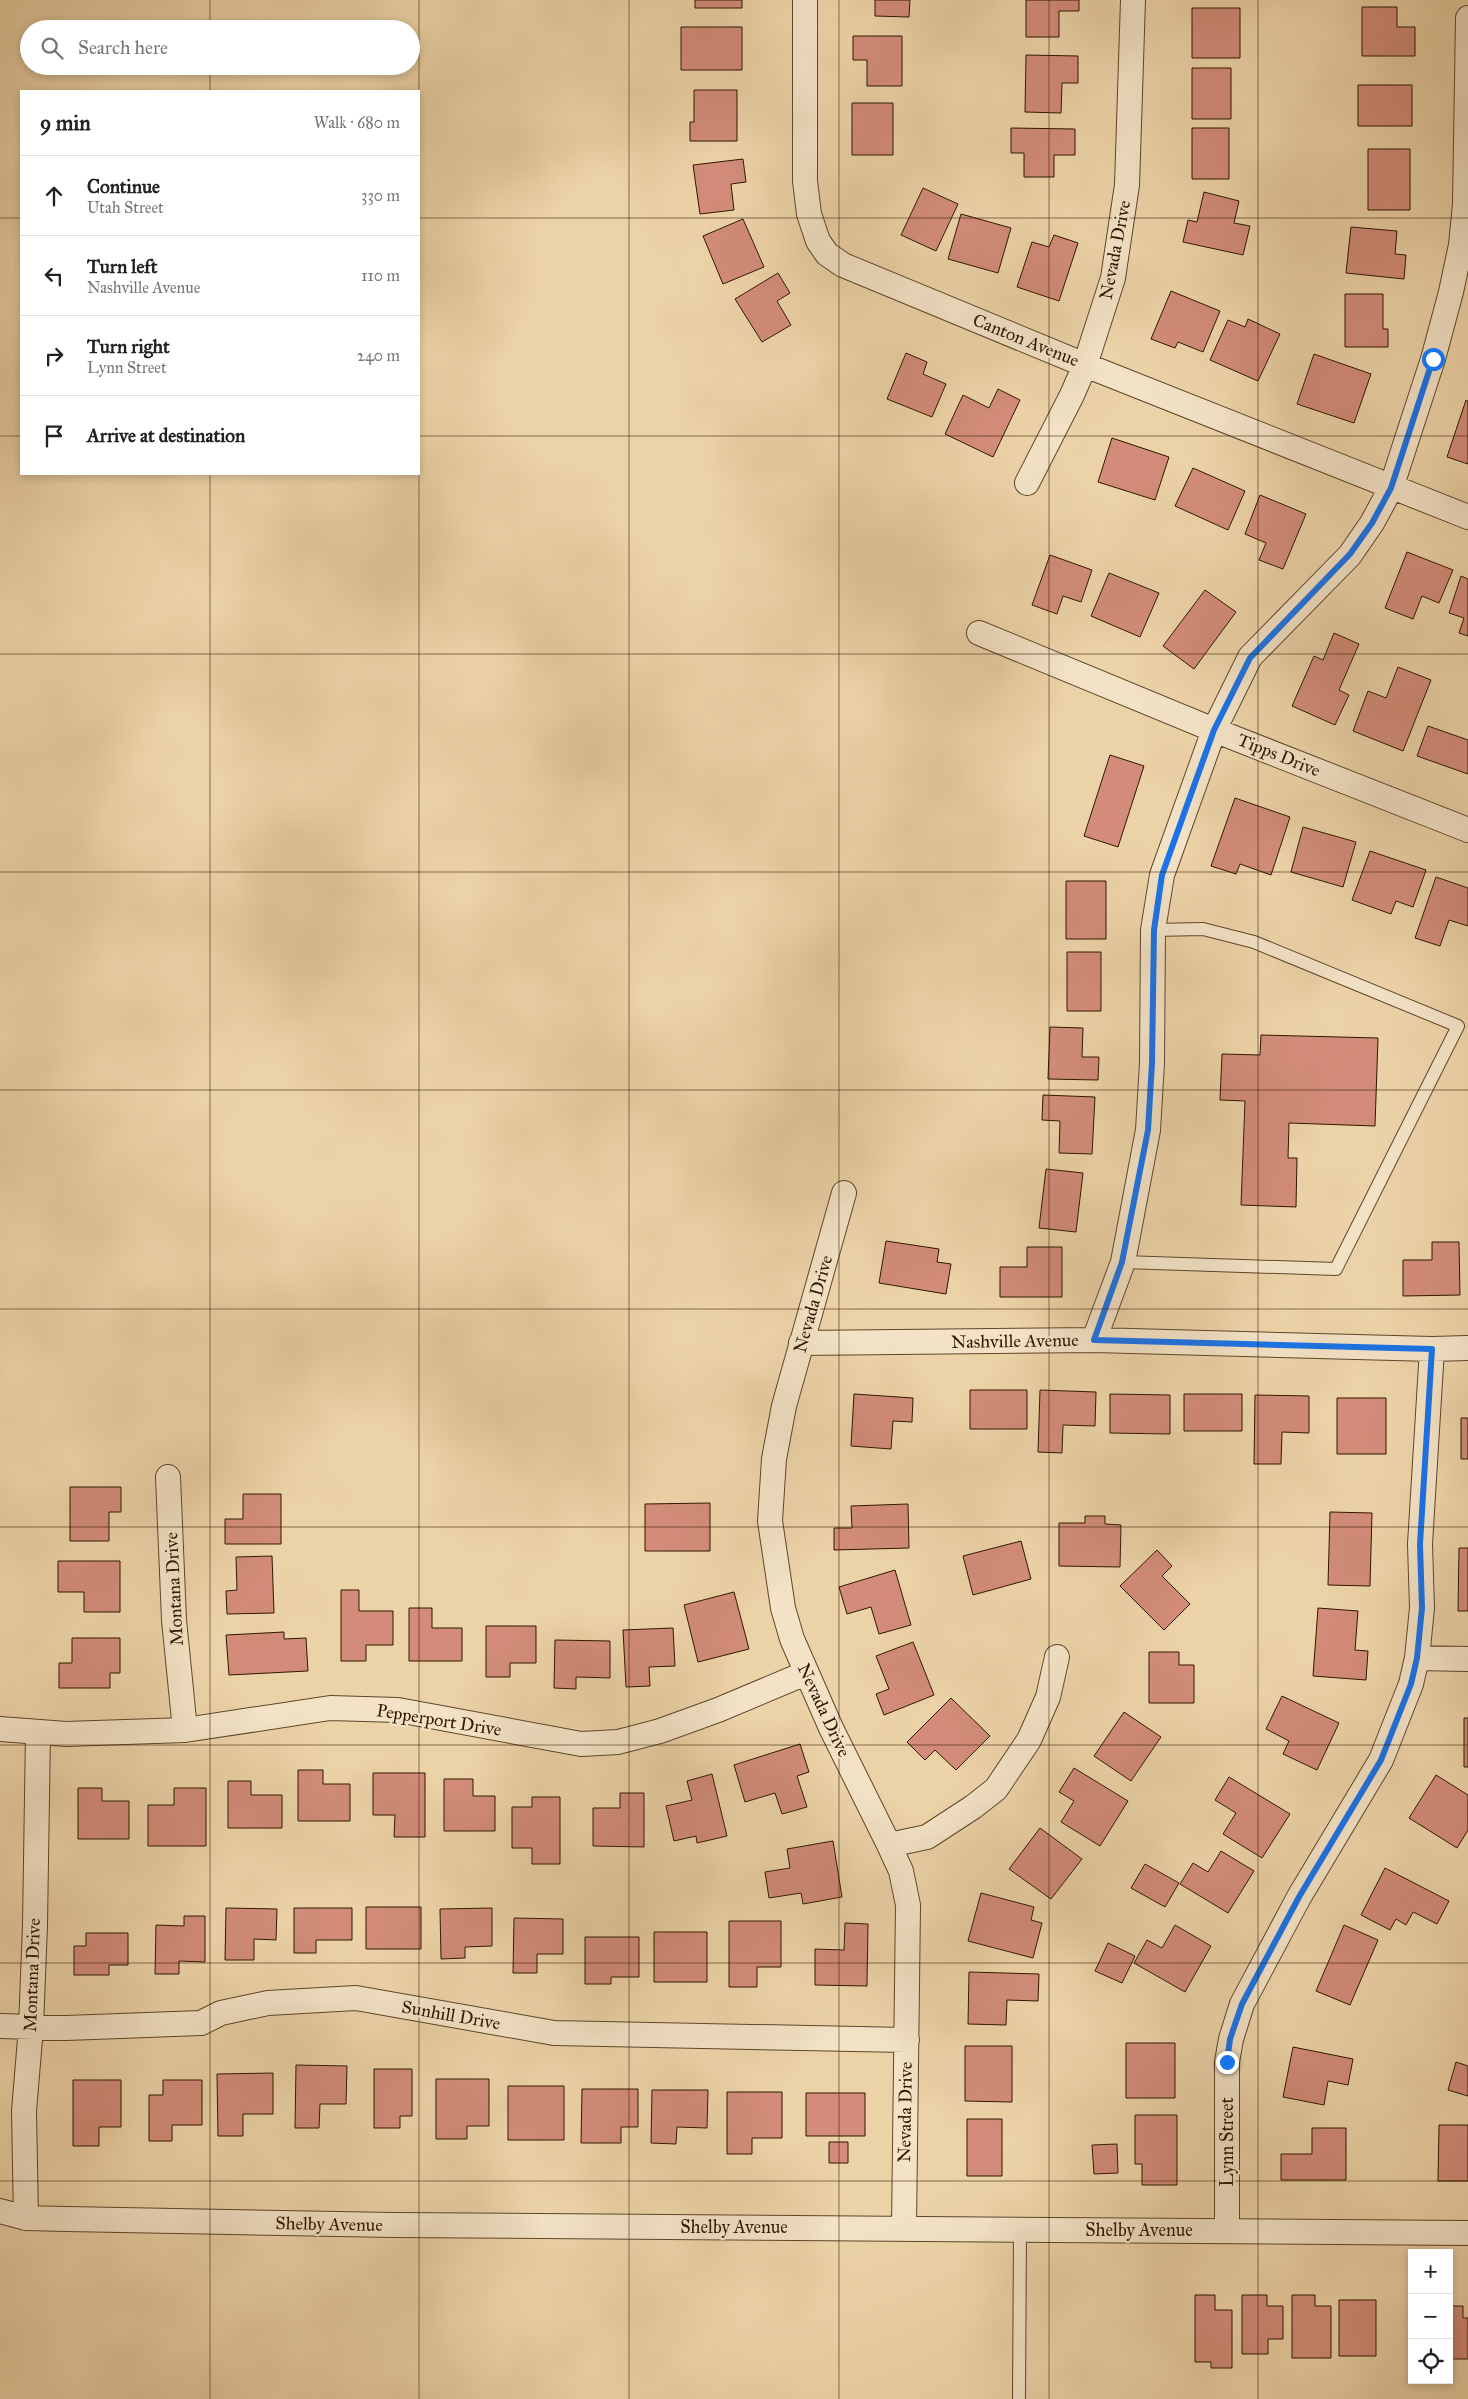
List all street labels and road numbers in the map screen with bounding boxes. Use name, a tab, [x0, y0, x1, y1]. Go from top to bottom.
street label: Nevada Drive	[1095, 198, 1135, 302]
street label: Canton Avenue	[970, 309, 1082, 371]
street label: Tipps Drive	[1234, 728, 1324, 782]
street label: Nevada Drive	[789, 1253, 837, 1355]
street label: Nashville Avenue	[951, 1329, 1079, 1353]
street label: Montana Drive	[160, 1531, 188, 1647]
street label: Nevada Drive	[793, 1660, 855, 1760]
street label: Pepperport Drive	[375, 1699, 503, 1741]
street label: Montana Drive	[19, 1918, 45, 2032]
street label: Sunhill Drive	[400, 1995, 502, 2035]
street label: Nevada Drive	[893, 2061, 917, 2163]
street label: Lynn Street	[1216, 2097, 1238, 2187]
street label: Shelby Avenue	[275, 2212, 383, 2236]
street label: Shelby Avenue	[680, 2216, 788, 2238]
street label: Shelby Avenue	[1085, 2219, 1193, 2241]

